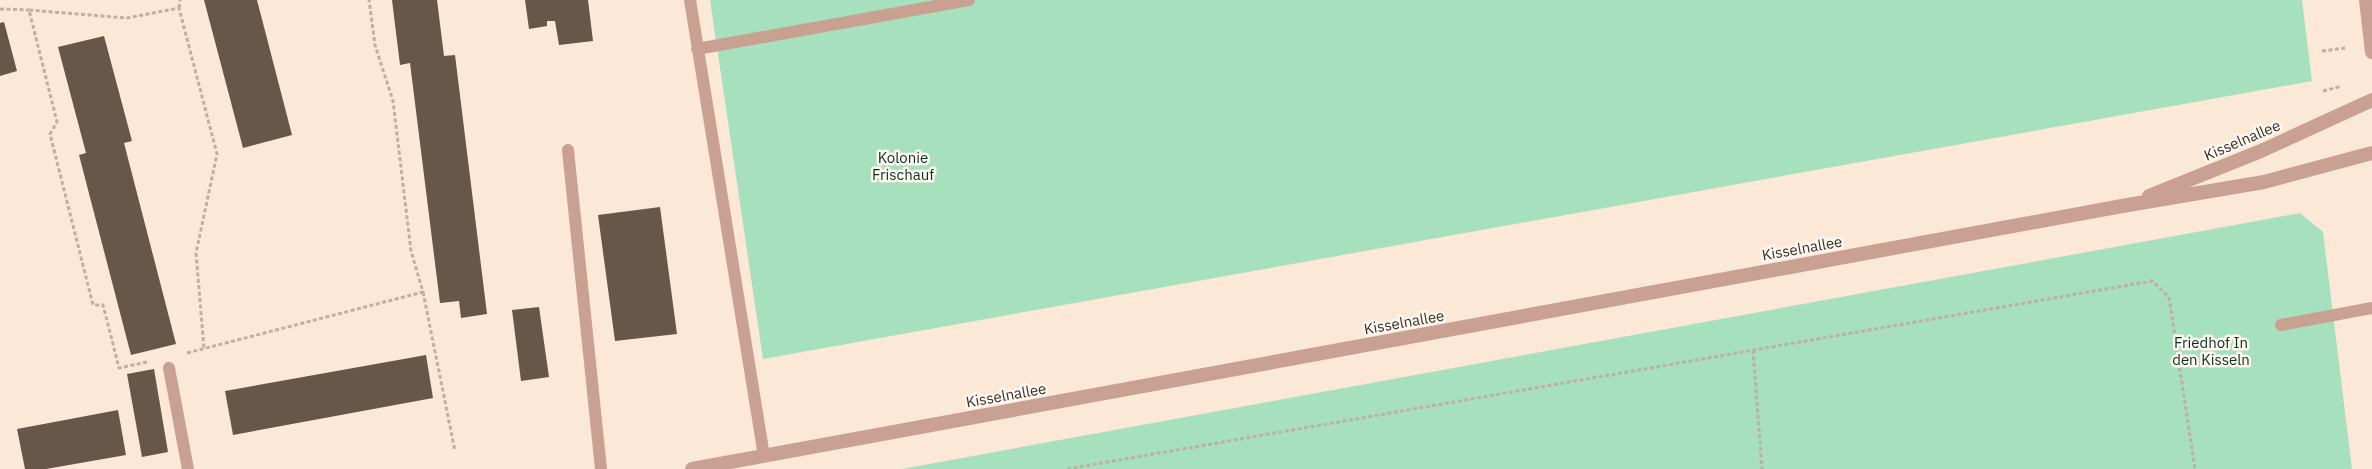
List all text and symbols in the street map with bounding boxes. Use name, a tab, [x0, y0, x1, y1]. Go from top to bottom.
street label: Kisselnallee	[2201, 115, 2283, 165]
park label: Kolonie Frischauf	[872, 148, 934, 184]
street label: Kisselnallee	[1760, 232, 1844, 264]
street label: Kisselnallee	[1362, 306, 1446, 338]
park label: Friedhof In den Kisseln	[2172, 333, 2250, 369]
street label: Kisselnallee	[964, 379, 1048, 411]

